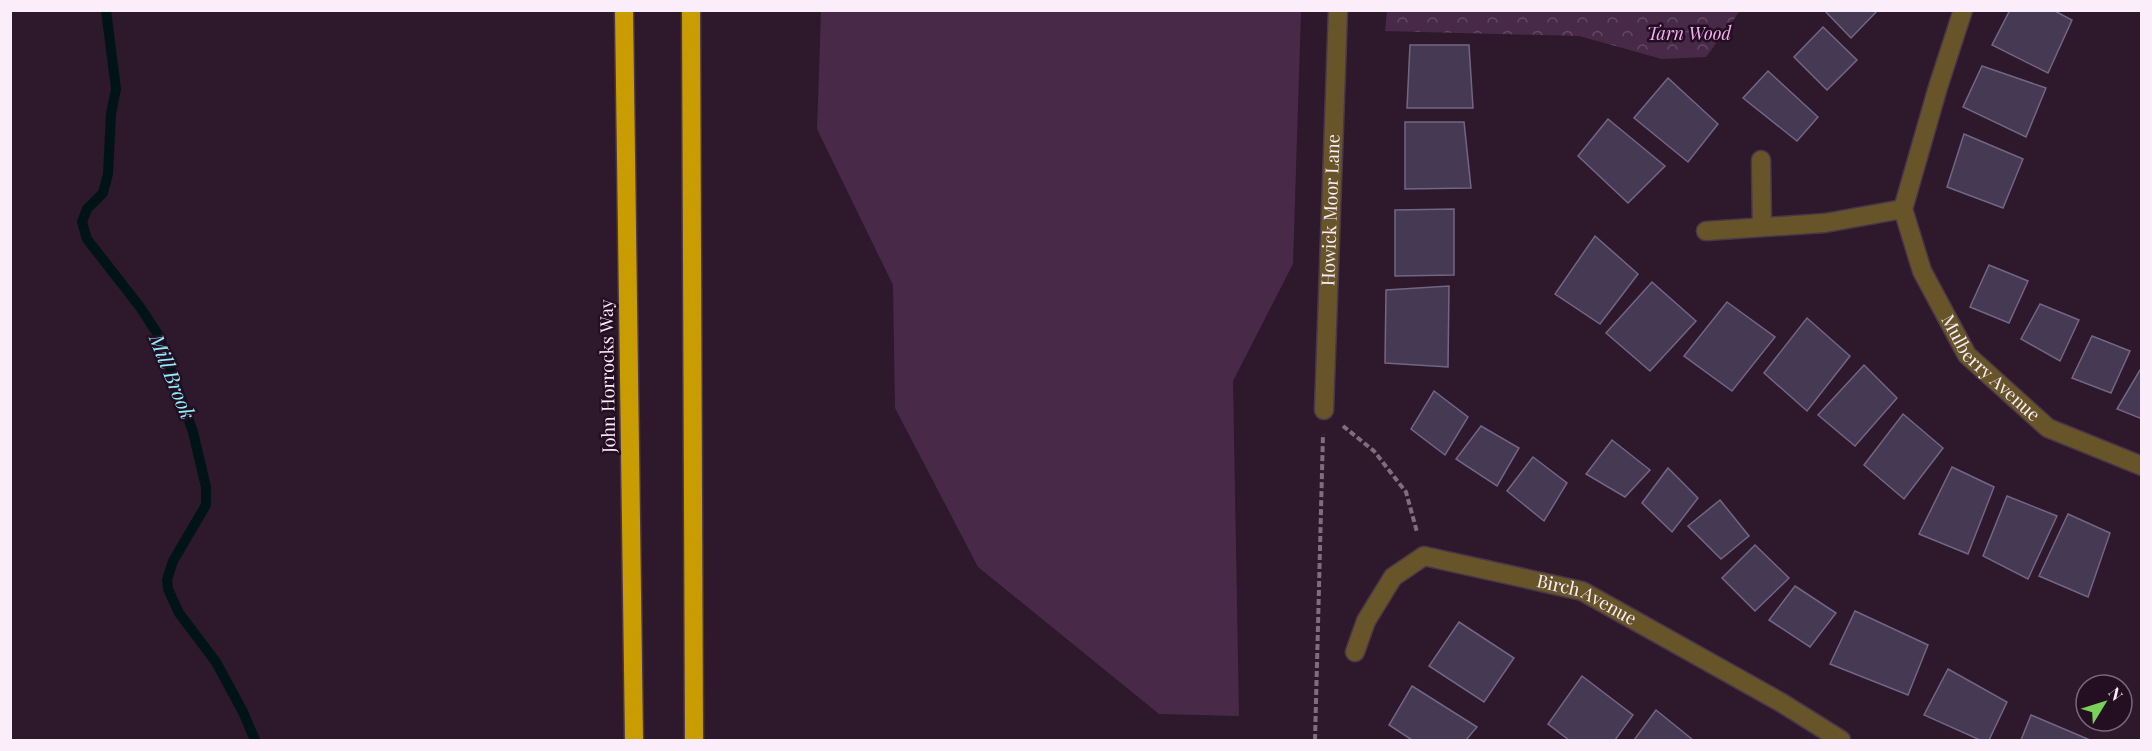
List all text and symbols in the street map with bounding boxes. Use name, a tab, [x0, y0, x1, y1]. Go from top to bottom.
park label: Tarn Wood	[1647, 21, 1732, 45]
street label: Howick Moor Lane	[1315, 134, 1345, 286]
street label: John Horrocks Way	[594, 299, 620, 454]
street label: Mulberry Avenue	[1936, 310, 2046, 426]
water label: Mill Brook	[144, 329, 203, 423]
street label: Birch Avenue	[1535, 568, 1641, 630]
north arrow	[2074, 673, 2134, 733]
text: N	[2104, 682, 2128, 705]

